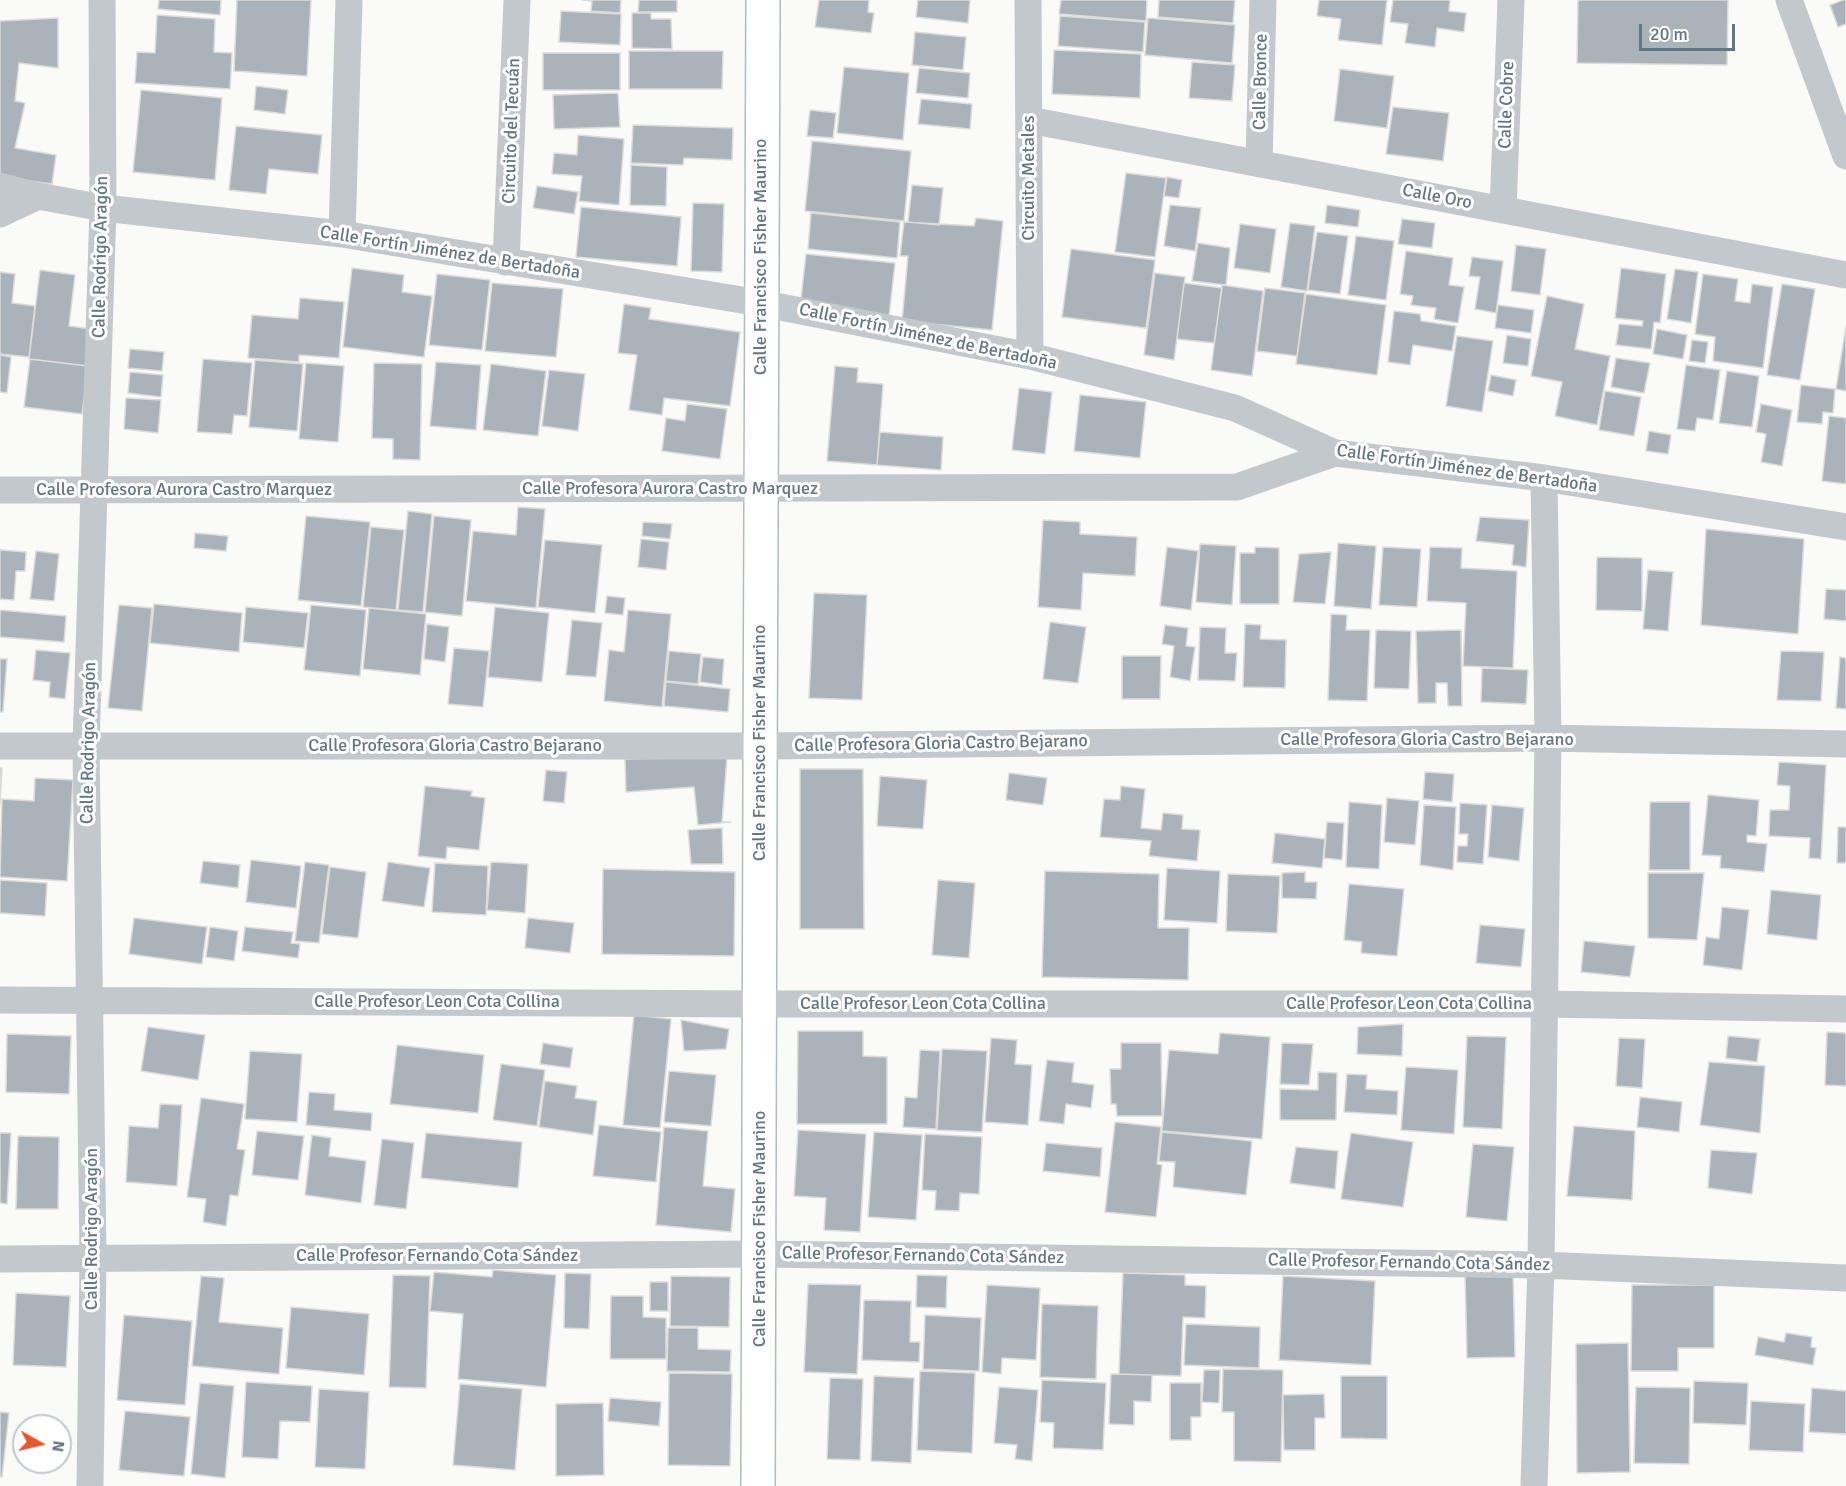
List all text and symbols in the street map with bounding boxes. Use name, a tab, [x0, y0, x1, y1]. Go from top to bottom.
scale bar	[1642, 12, 1738, 50]
text: 20 m	[1650, 23, 1688, 45]
street label: Calle Bronce	[1249, 34, 1273, 130]
street label: Circuito del Tecuán	[499, 58, 525, 204]
street label: Calle Cobre	[1495, 61, 1519, 149]
street label: Circuito Metales	[1018, 115, 1040, 241]
street label: Calle Francisco Fisher Maurino	[750, 139, 772, 375]
street label: Calle Rodrigo Aragón	[89, 176, 113, 338]
street label: Calle Oro	[1400, 180, 1474, 214]
street label: Calle Fortín Jiménez de Bertadoña	[318, 222, 582, 284]
street label: Calle Fortín Jiménez de Bertadoña	[797, 299, 1059, 375]
street label: Calle Fortín Jiménez de Bertadoña	[1335, 440, 1599, 498]
street label: Calle Profesora Aurora Castro Marquez	[522, 478, 818, 500]
street label: Calle Profesora Aurora Castro Marquez	[36, 479, 332, 501]
street label: Calle Francisco Fisher Maurino	[749, 625, 771, 861]
street label: Calle Rodrigo Aragón	[77, 662, 101, 824]
street label: Calle Profesora Gloria Castro Bejarano	[1280, 729, 1574, 751]
street label: Calle Profesora Gloria Castro Bejarano	[794, 731, 1088, 757]
street label: Calle Profesora Gloria Castro Bejarano	[308, 735, 602, 757]
street label: Calle Profesor Leon Cota Collina	[314, 991, 560, 1013]
street label: Calle Profesor Leon Cota Collina	[800, 993, 1046, 1015]
street label: Calle Profesor Leon Cota Collina	[1286, 993, 1532, 1015]
street label: Calle Francisco Fisher Maurino	[749, 1111, 771, 1347]
street label: Calle Rodrigo Aragón	[81, 1148, 103, 1310]
street label: Calle Profesor Fernando Cota Sández	[782, 1243, 1064, 1269]
street label: Calle Profesor Fernando Cota Sández	[296, 1245, 578, 1267]
street label: Calle Profesor Fernando Cota Sández	[1268, 1250, 1550, 1276]
north arrow	[12, 1414, 72, 1474]
text: N	[47, 1439, 69, 1453]

